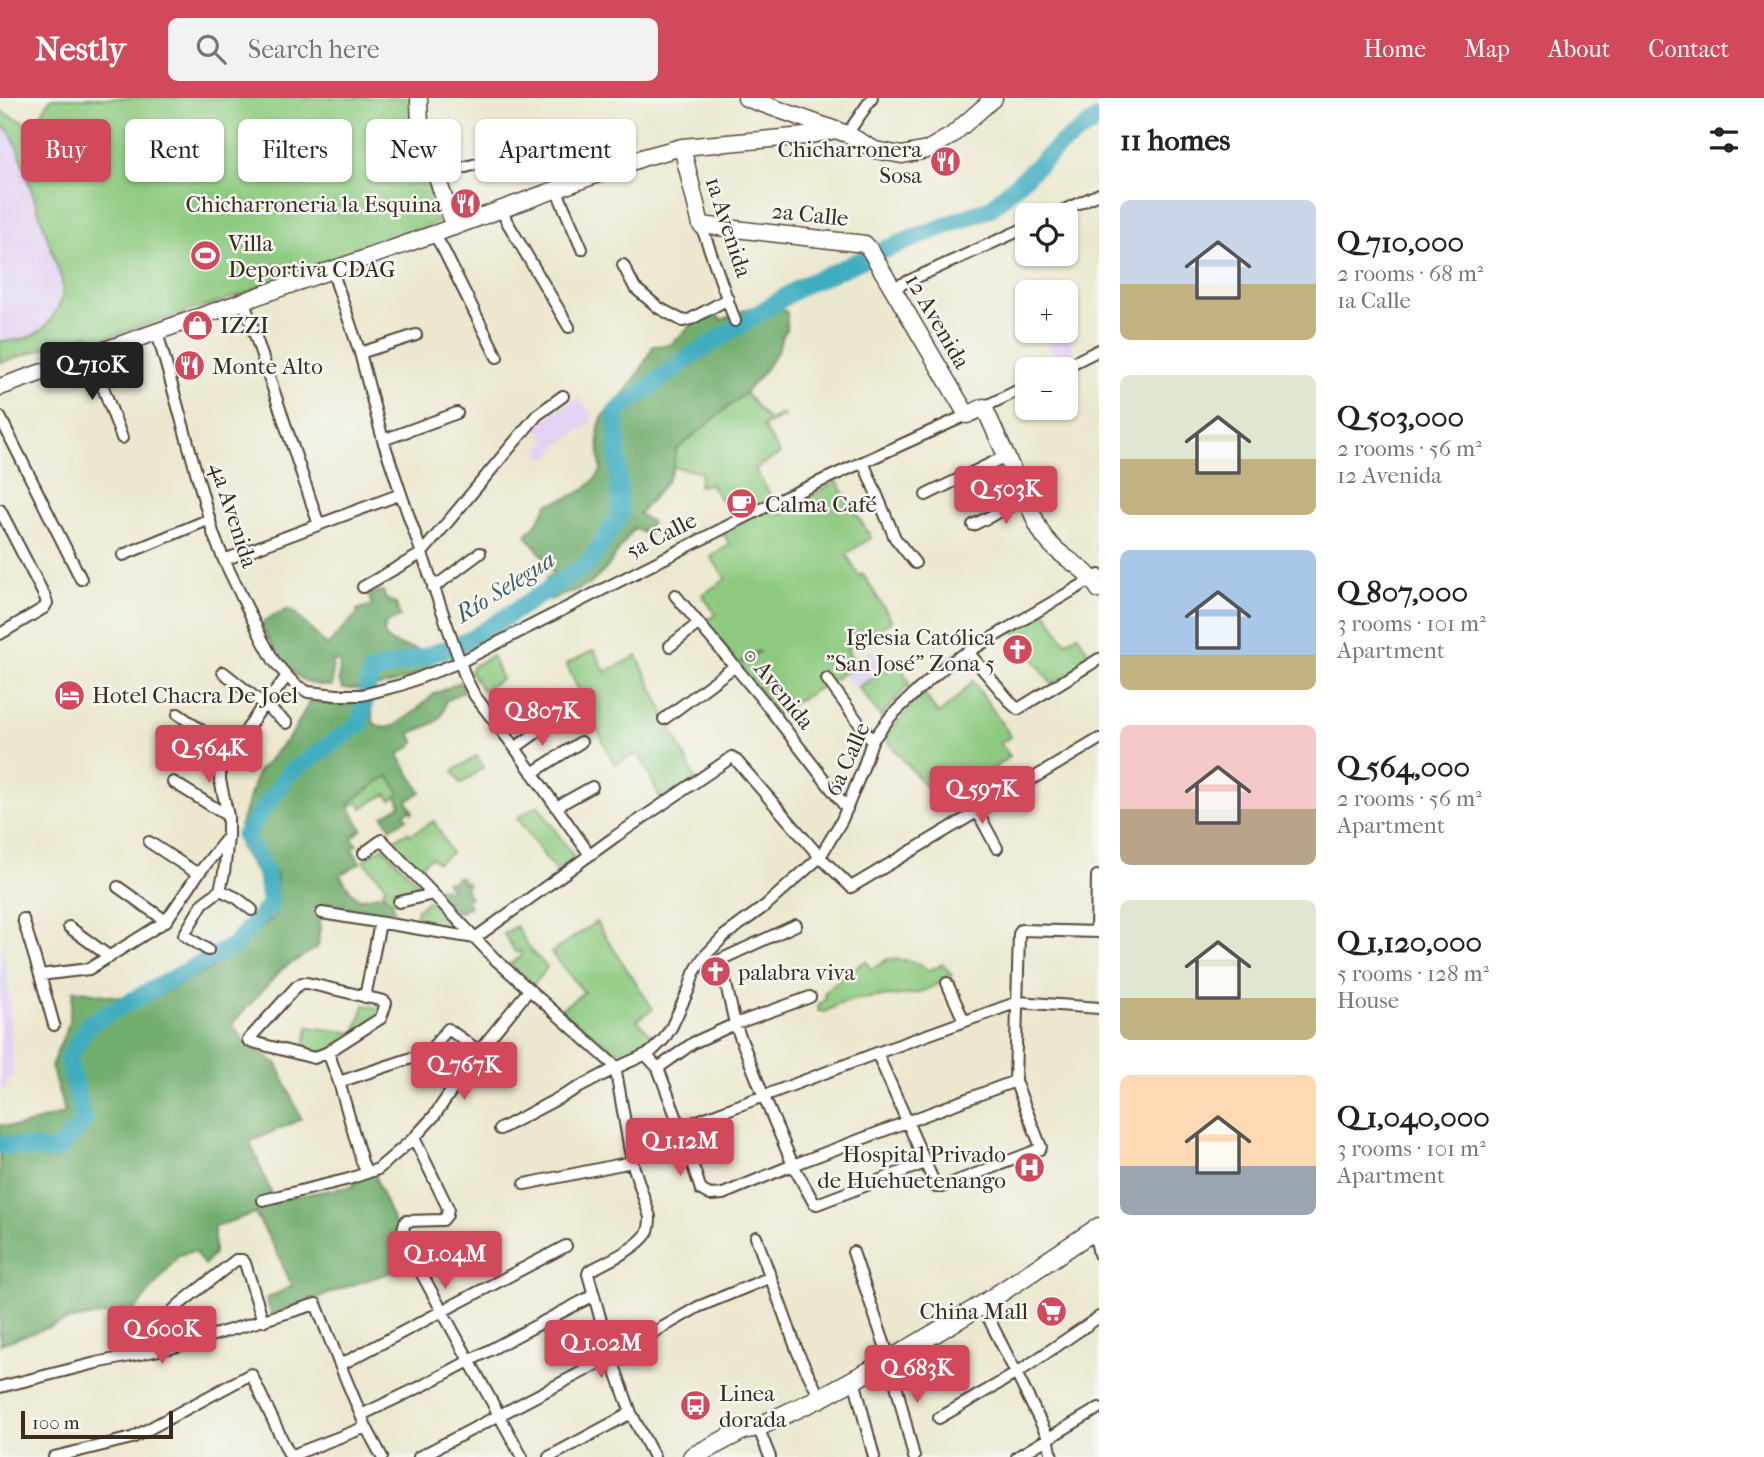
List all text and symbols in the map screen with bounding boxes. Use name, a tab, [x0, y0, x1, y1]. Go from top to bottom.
search box	[168, 18, 658, 81]
text: Nestly	[35, 30, 126, 69]
icon: search	[192, 30, 230, 68]
text: Search here	[248, 34, 380, 65]
text: Home	[1364, 35, 1426, 63]
text: Map	[1464, 35, 1510, 63]
text: About	[1548, 35, 1610, 63]
text: Contact	[1648, 35, 1729, 63]
chip: Buy	[21, 119, 111, 182]
chip: Rent	[125, 119, 224, 182]
chip: Filters	[238, 119, 352, 182]
chip: New	[366, 119, 461, 182]
chip: Apartment	[475, 119, 636, 182]
icon: filters	[1705, 121, 1743, 159]
text: 11 homes	[1120, 123, 1230, 158]
place label: Chicharronera Sosa	[777, 136, 922, 189]
restaurant icon: Chicharronera Sosa	[928, 145, 962, 179]
street label: 1a Avenida	[700, 174, 758, 281]
restaurant icon: Chicharroneria la Esquina	[448, 187, 482, 221]
place label: Chicharroneria la Esquina	[185, 191, 442, 218]
street label: 2a Calle	[770, 197, 850, 232]
map controls	[1015, 203, 1078, 420]
button: locate	[1015, 203, 1078, 266]
text: Q 710,000	[1337, 225, 1464, 260]
icon: home	[1176, 228, 1260, 312]
place label: Villa Deportiva CDAG	[227, 230, 395, 283]
sports icon: Villa Deportiva CDAG	[188, 239, 222, 273]
text: 2 rooms · 68 m²	[1337, 260, 1483, 287]
street label: 12 Avenida	[900, 269, 976, 374]
button: +	[1015, 280, 1078, 343]
text: 1a Calle	[1337, 287, 1411, 314]
shop icon: IZZI	[180, 308, 214, 342]
place label: IZZI	[220, 312, 269, 339]
pin: Q 710K	[35, 342, 149, 402]
restaurant icon: Monte Alto	[172, 349, 206, 383]
text: Q 710K	[56, 351, 128, 378]
place label: Monte Alto	[212, 353, 323, 380]
button: −	[1015, 357, 1078, 420]
text: Q 503,000	[1337, 400, 1464, 435]
icon: home	[1176, 403, 1260, 487]
text: 2 rooms · 56 m²	[1337, 435, 1482, 462]
street label: 4a Avenida	[204, 459, 263, 572]
text: 12 Avenida	[1337, 462, 1442, 489]
pin: Q 503K	[949, 466, 1063, 526]
text: Q 503K	[970, 475, 1042, 502]
cafe icon: Calma Café	[725, 487, 759, 521]
place label: Calma Café	[765, 491, 877, 518]
street label: 5a Calle	[621, 506, 701, 565]
water label: Río Selegua	[449, 546, 560, 630]
text: Q 807,000	[1337, 575, 1468, 610]
icon: home	[1176, 578, 1260, 662]
text: 3 rooms · 101 m²	[1337, 610, 1486, 637]
place label: Iglesia Católica "San José" Zona 5	[826, 624, 995, 677]
church icon: Iglesia Católica "San José" Zona 5	[1001, 633, 1035, 667]
text: Apartment	[1337, 637, 1445, 664]
street label: 0 Avenida	[737, 642, 820, 735]
hotel icon: Hotel Chacra De Joel	[52, 678, 86, 712]
place label: Hotel Chacra De Joel	[92, 682, 299, 709]
pin: Q 807K	[485, 688, 599, 748]
text: Q 807K	[505, 697, 579, 724]
street label: 6a Calle	[819, 718, 876, 800]
pin: Q 564K	[152, 726, 266, 785]
text: Q 564K	[171, 734, 247, 761]
text: Q 564,000	[1337, 750, 1470, 785]
icon: home	[1176, 753, 1260, 837]
pin: Q 597K	[925, 766, 1039, 826]
text: Q 597K	[946, 775, 1018, 802]
text: 2 rooms · 56 m²	[1337, 785, 1482, 812]
text: Apartment	[1337, 812, 1445, 839]
text: Q 1,120,000	[1337, 925, 1482, 960]
icon: home	[1176, 928, 1260, 1012]
church icon: palabra viva	[698, 955, 732, 989]
place label: palabra viva	[737, 959, 856, 986]
text: 5 rooms · 128 m²	[1337, 960, 1489, 987]
text: House	[1337, 987, 1399, 1014]
pin: Q 767K	[407, 1042, 521, 1102]
text: Q 767K	[427, 1051, 501, 1078]
text: Q 1,040,000	[1337, 1100, 1490, 1135]
icon: home	[1176, 1103, 1260, 1187]
pin: Q 1.12M	[615, 1118, 745, 1178]
text: Q 1.12M	[642, 1127, 718, 1154]
text: 3 rooms · 101 m²	[1337, 1135, 1486, 1162]
place label: Hospital Privado de Huehuetenango	[817, 1141, 1006, 1194]
hospital icon: Hospital Privado de Huehuetenango	[1012, 1150, 1046, 1184]
text: Apartment	[1337, 1162, 1445, 1189]
pin: Q 1.04M	[380, 1232, 510, 1291]
text: Q 1.04M	[404, 1240, 486, 1267]
supermarket icon: China Mall	[1034, 1294, 1068, 1328]
place label: China Mall	[919, 1298, 1029, 1325]
pin: Q 600K	[105, 1306, 219, 1366]
text: Q 600K	[123, 1315, 201, 1342]
pin: Q 1.02M	[536, 1320, 666, 1380]
text: Q 1.02M	[561, 1329, 641, 1356]
pin: Q 683K	[860, 1346, 974, 1405]
text: Q 683K	[881, 1354, 953, 1381]
place label: Linea dorada	[719, 1380, 787, 1433]
bus stop icon: Linea dorada	[679, 1389, 713, 1423]
scale bar	[21, 1408, 173, 1440]
text: 100 m	[32, 1412, 80, 1434]

